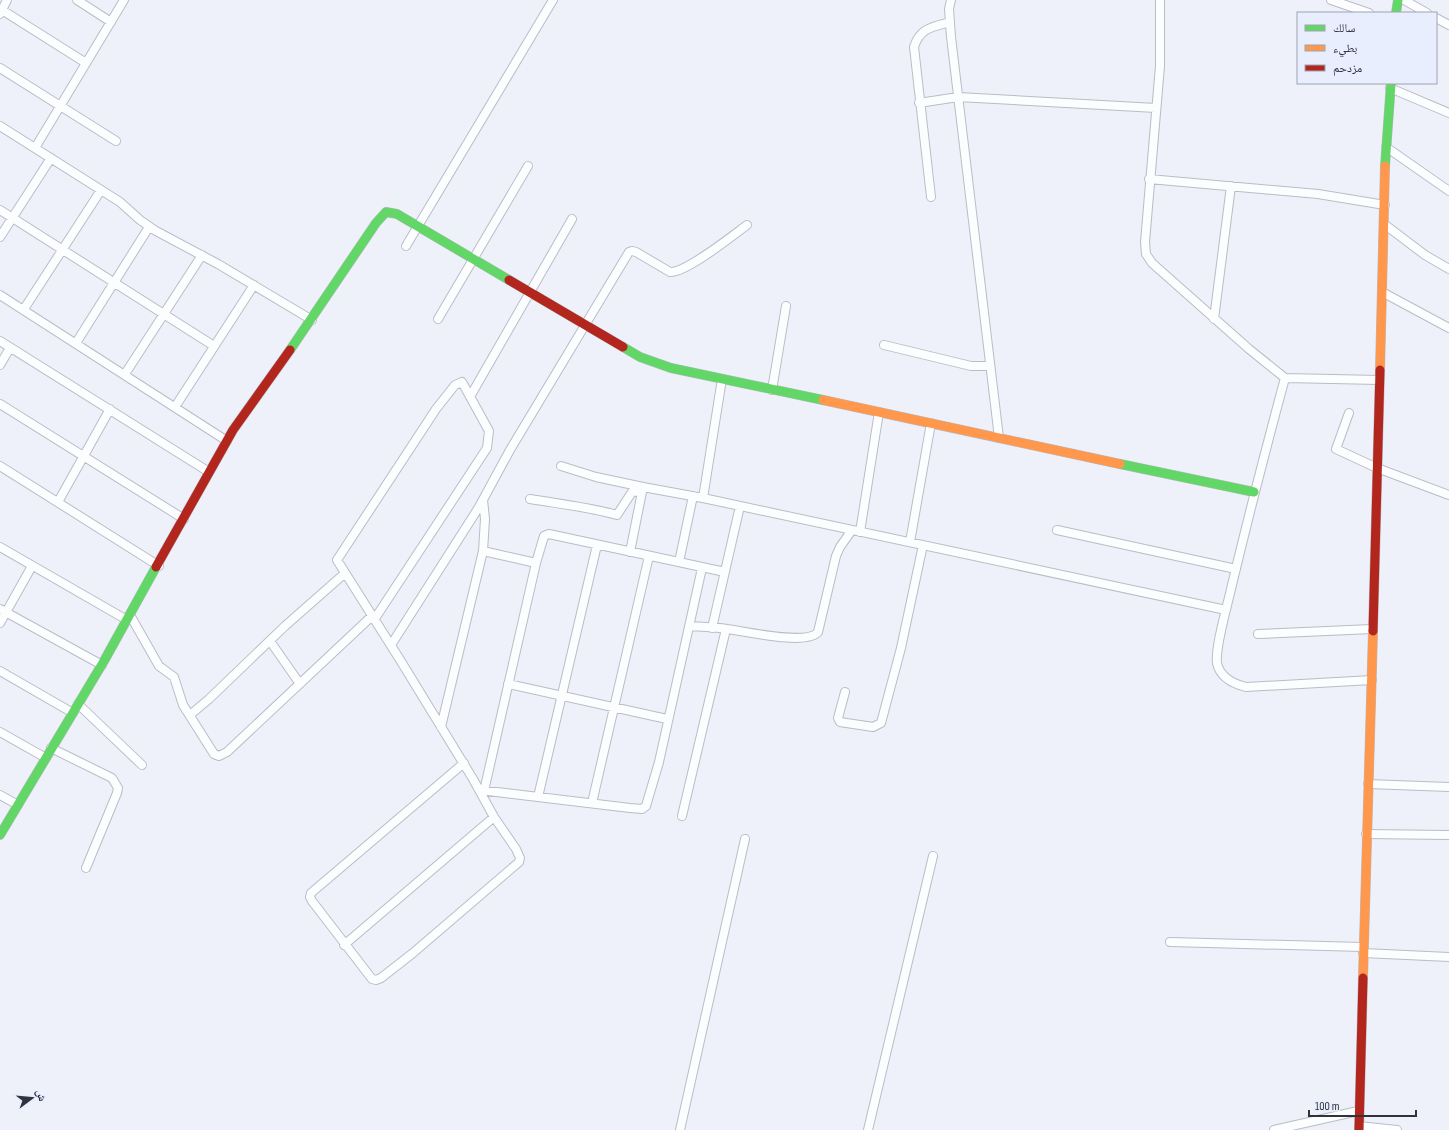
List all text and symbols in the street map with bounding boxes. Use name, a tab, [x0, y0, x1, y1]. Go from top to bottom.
legend	[1297, 12, 1437, 84]
text: سالك	[1333, 21, 1355, 36]
text: بطيء	[1333, 41, 1357, 58]
text: مزدحم	[1333, 61, 1362, 76]
north arrow	[12, 1078, 52, 1118]
text: ش	[32, 1088, 49, 1103]
scale bar	[1309, 1092, 1416, 1118]
text: 100 m	[1315, 1099, 1340, 1114]

